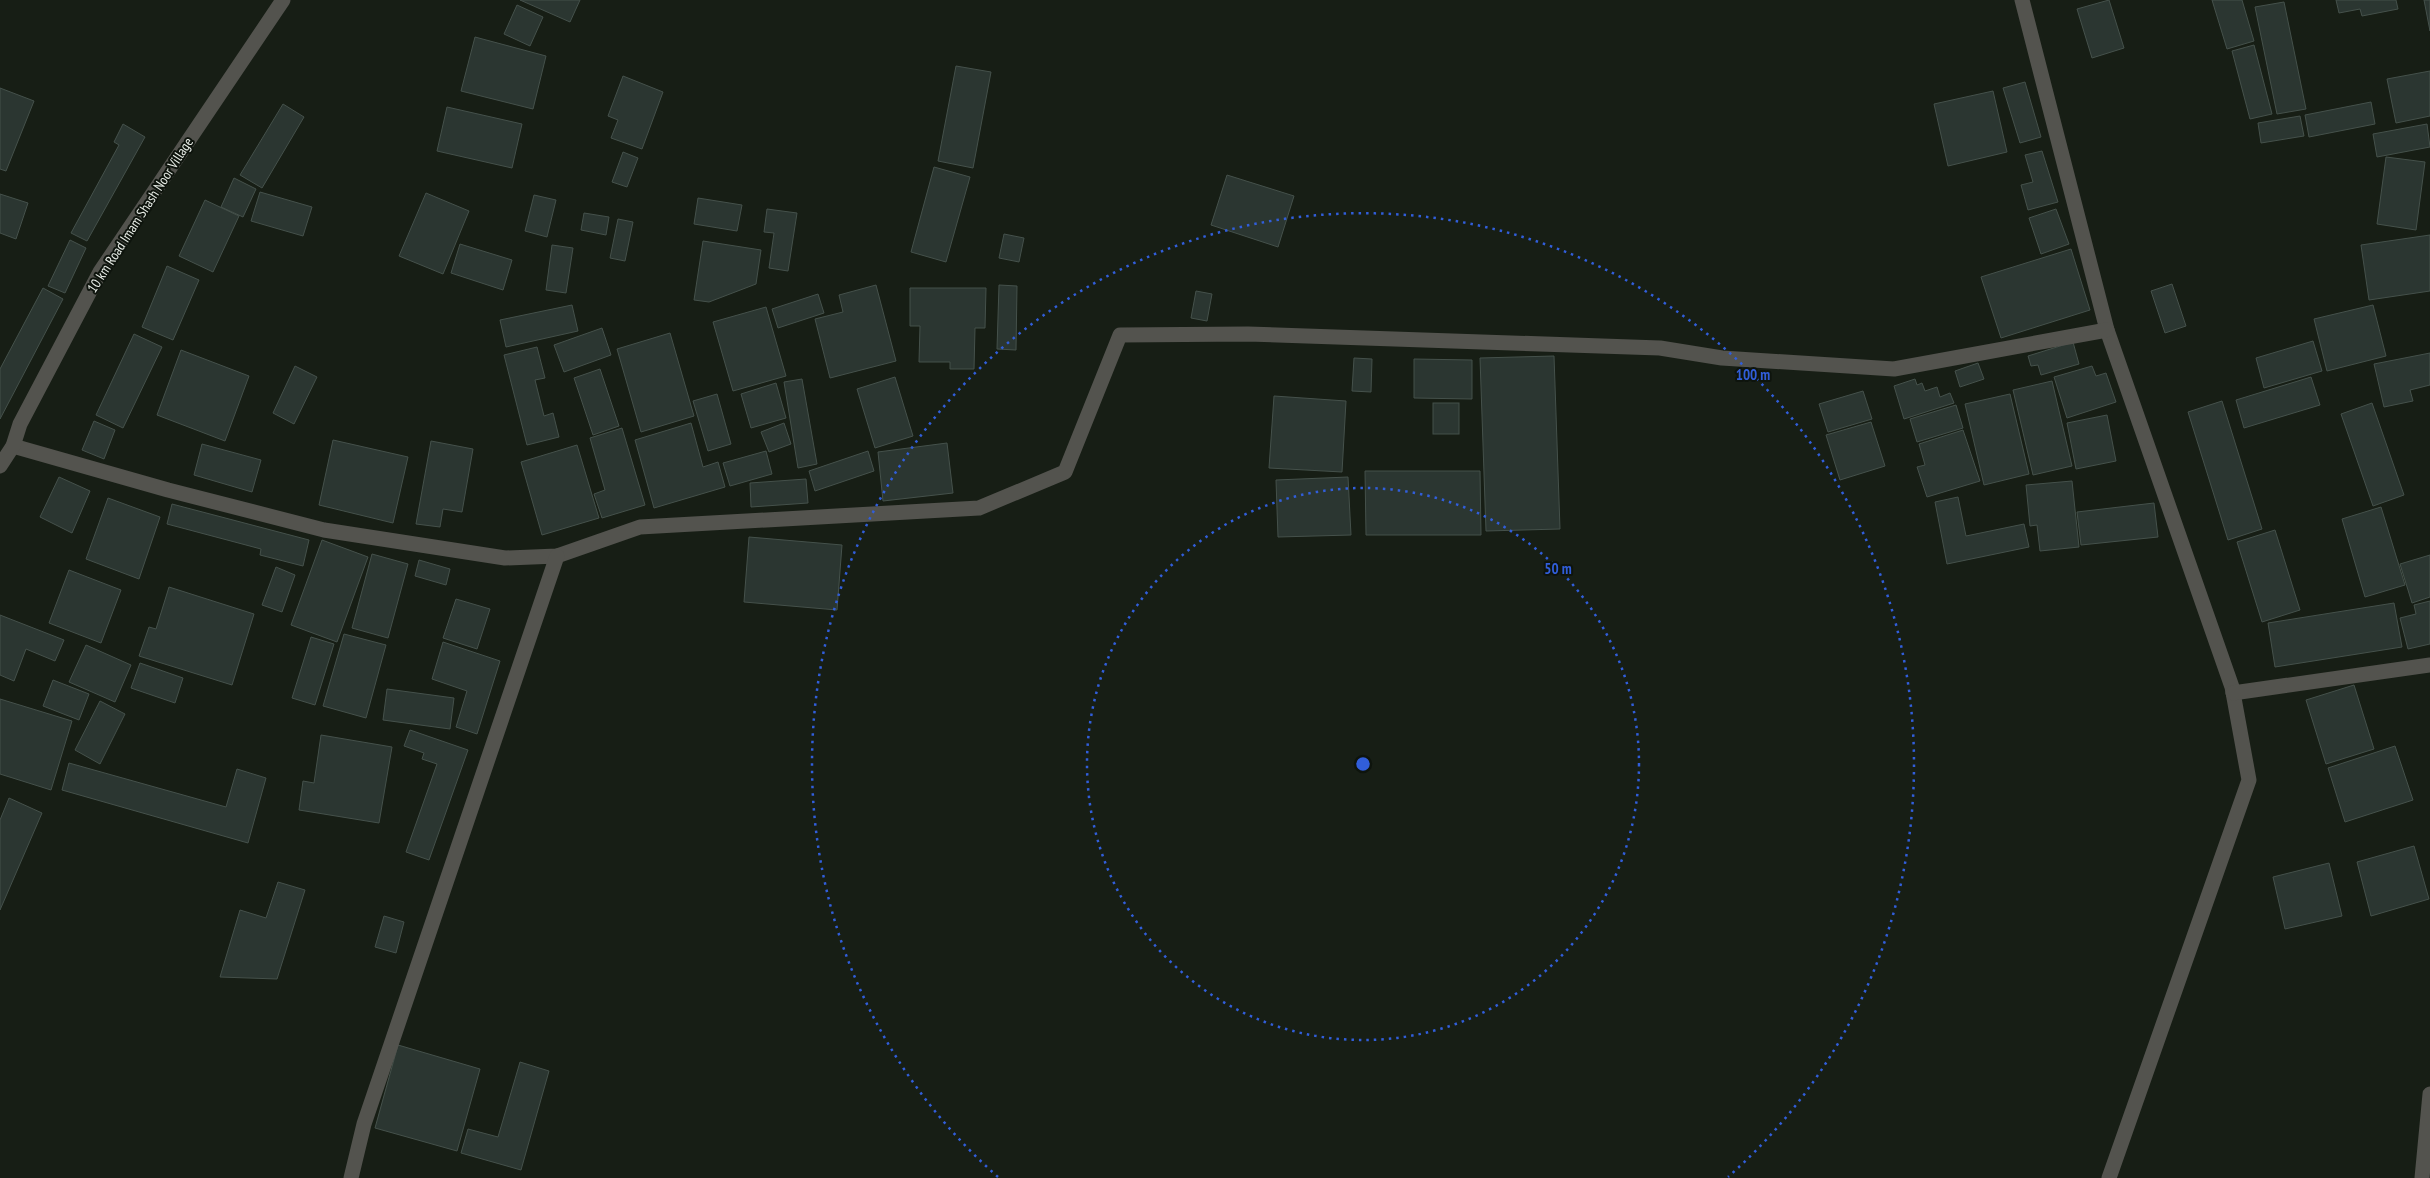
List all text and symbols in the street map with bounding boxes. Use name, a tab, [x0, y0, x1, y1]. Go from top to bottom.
street label: 10 km Road Imam Shash Noor Village	[83, 134, 197, 296]
text: 100 m	[1736, 365, 1770, 384]
text: 50 m	[1544, 559, 1572, 578]
centre of rings	[1354, 755, 1372, 773]

